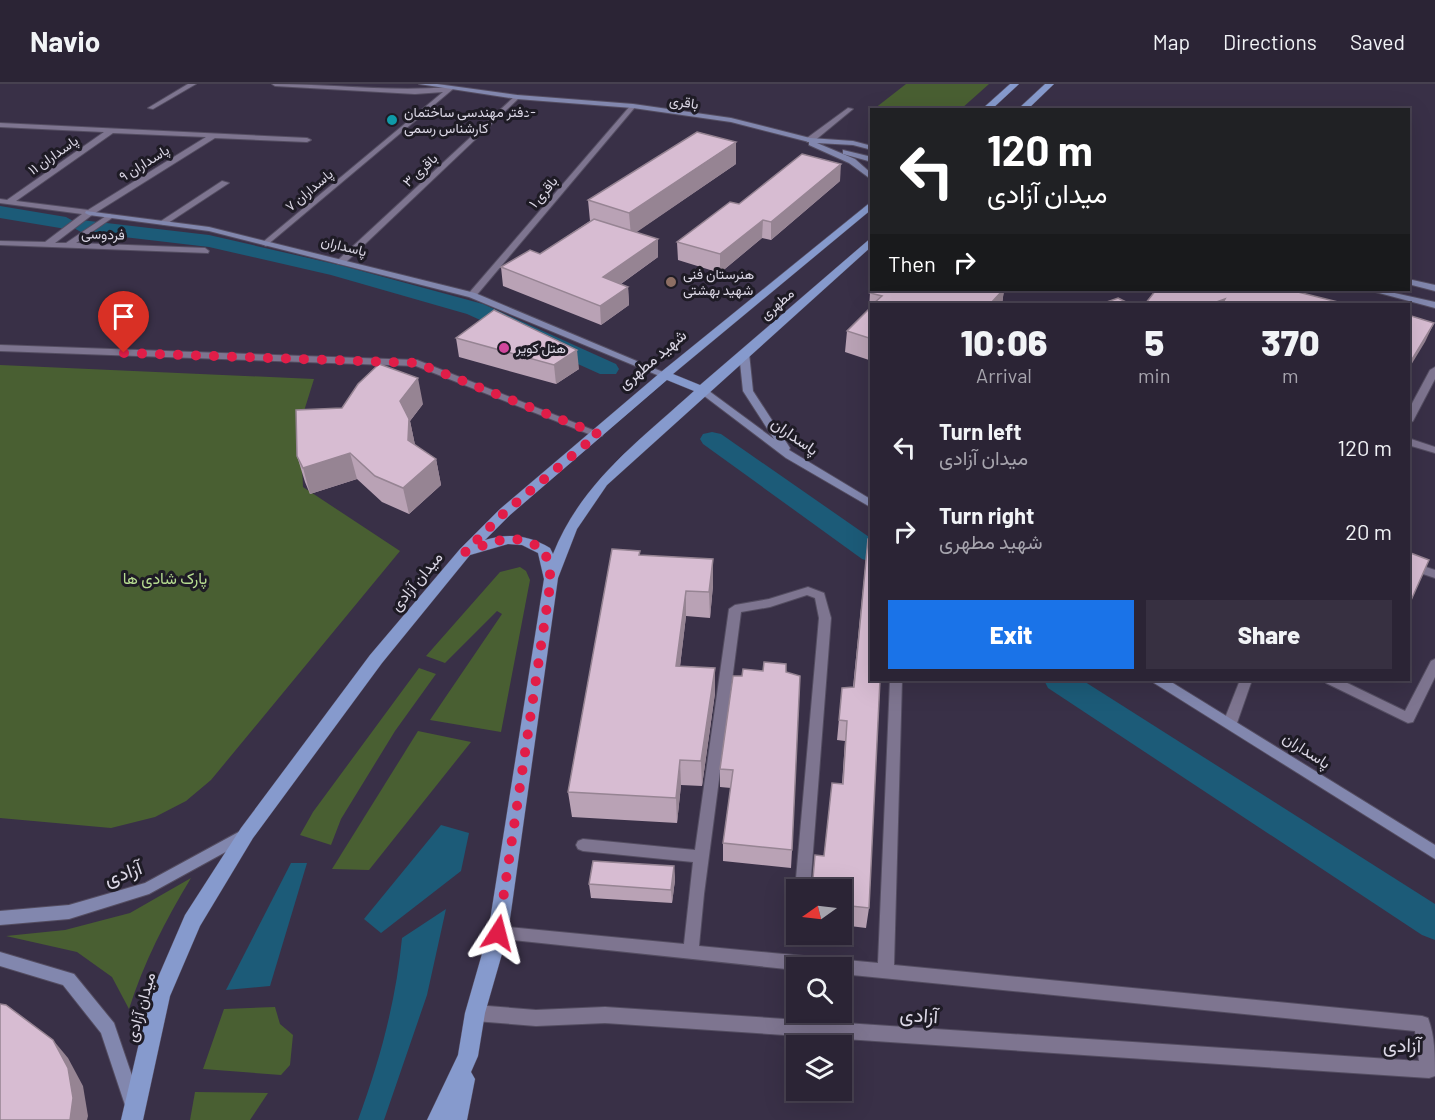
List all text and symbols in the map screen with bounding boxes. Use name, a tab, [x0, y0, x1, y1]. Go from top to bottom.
text: Navio	[30, 24, 100, 58]
text: Map	[1153, 29, 1190, 54]
text: Directions	[1223, 29, 1317, 54]
text: Saved	[1350, 29, 1405, 54]
street label: باقری	[668, 91, 700, 113]
place label: دفتر مهندسی ساختمان- کارشناس رسمی	[404, 103, 536, 137]
marker: دفتر مهندسی ساختمان- کارشناس رسمی	[385, 113, 399, 127]
text: 120 m	[987, 124, 1093, 174]
street label: پاسداران ۱۱	[24, 131, 82, 180]
icon: left	[888, 132, 966, 210]
street label: پاسداران ۹	[116, 141, 173, 186]
street label: باقری ۳	[399, 149, 441, 191]
street label: پاسداران ۷	[281, 165, 337, 216]
street label: باقری ۱	[524, 172, 562, 212]
text: میدان آزادی	[987, 176, 1107, 208]
street label: فردوسی	[81, 224, 125, 244]
street label: پاسداران	[319, 232, 369, 261]
icon: right	[948, 246, 981, 279]
text: Then	[888, 250, 936, 276]
place label: هنرستان فنی شهید بهشتی	[683, 265, 755, 299]
marker: هنرستان فنی شهید بهشتی	[664, 275, 678, 289]
street label: مطهری	[756, 284, 798, 324]
pin	[98, 291, 149, 353]
icon: arrive	[107, 300, 140, 333]
text: 10:06	[961, 320, 1048, 363]
text: 5	[1144, 320, 1164, 363]
text: 370	[1261, 320, 1319, 363]
street label: شهید مطهری	[614, 325, 691, 394]
place label: هتل کویر	[515, 339, 566, 357]
marker: هتل کویر	[497, 341, 511, 355]
text: Arrival	[976, 363, 1032, 387]
text: min	[1138, 363, 1170, 387]
text: m	[1282, 363, 1299, 387]
street label: پاسداران	[766, 413, 822, 461]
text: Turn left	[939, 418, 1022, 444]
icon: left	[888, 431, 921, 464]
text: 120 m	[1337, 434, 1392, 460]
text: میدان آزادی	[939, 445, 1028, 469]
text: Turn right	[939, 502, 1034, 528]
icon: right	[888, 515, 921, 548]
text: 20 m	[1345, 518, 1392, 544]
text: شهید مطهری	[939, 529, 1043, 553]
street label: میدان آزادی	[385, 547, 447, 615]
park label: پارک شادی ها	[123, 568, 207, 590]
button: Exit	[888, 600, 1134, 669]
button: Share	[1146, 600, 1392, 669]
street label: پاسداران	[1278, 727, 1335, 774]
street label: آزادی	[101, 854, 147, 892]
north arrow	[786, 879, 852, 945]
map controls	[786, 879, 852, 1101]
position arrow	[466, 901, 530, 965]
button: search	[786, 957, 852, 1023]
street label: میدان آزادی	[121, 970, 160, 1044]
street label: آزادی	[899, 1001, 940, 1029]
street label: آزادی	[1383, 1032, 1423, 1058]
button: layers	[786, 1035, 852, 1101]

